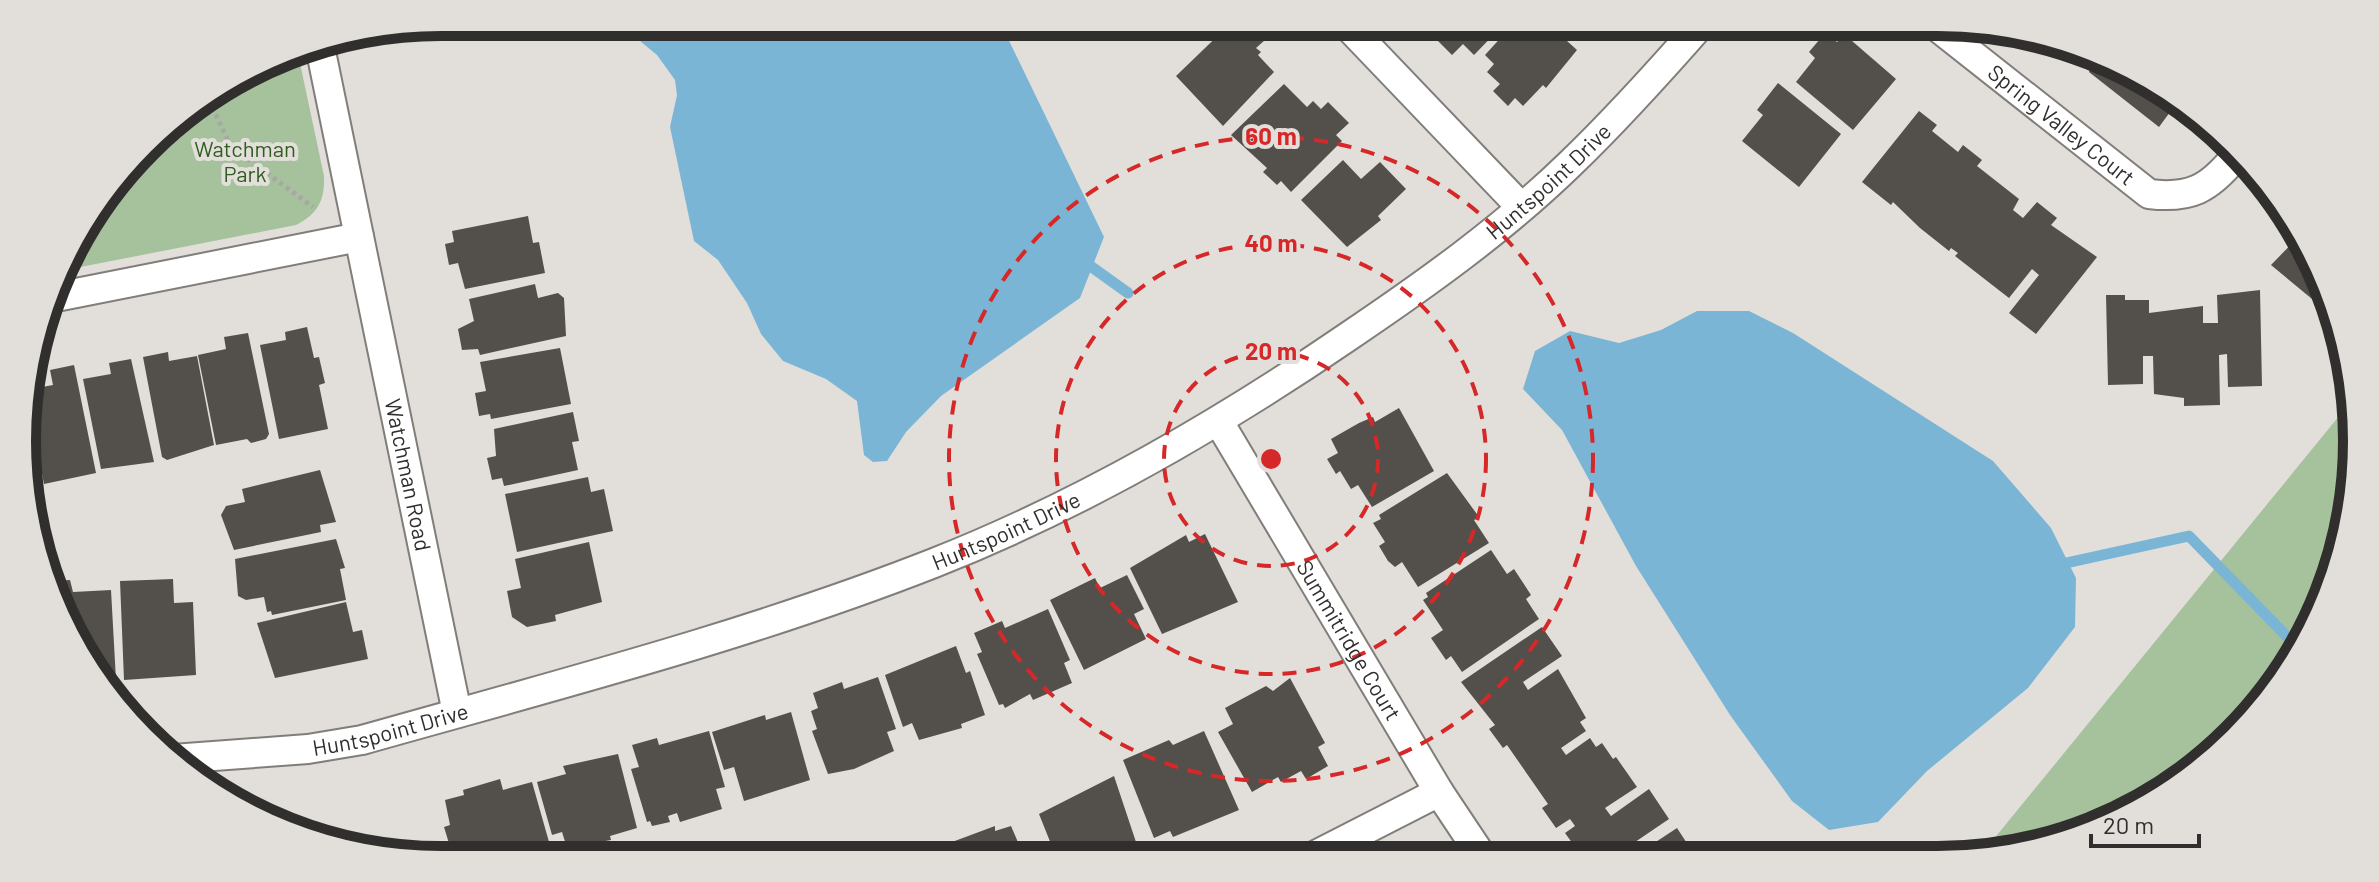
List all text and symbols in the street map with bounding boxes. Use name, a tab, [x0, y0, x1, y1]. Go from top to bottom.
street label: Spring Valley Court	[1983, 58, 2140, 190]
street label: Huntspoint Drive	[1480, 117, 1616, 244]
text: 60 m	[1245, 121, 1297, 150]
park label: Watchman Park	[194, 135, 296, 186]
text: 40 m	[1244, 228, 1298, 257]
text: 20 m	[1245, 336, 1297, 365]
street label: Watchman Road	[381, 396, 437, 553]
centre of rings	[1257, 445, 1285, 473]
street label: Huntspoint Drive	[928, 485, 1084, 575]
street label: Summitridge Court	[1292, 555, 1407, 725]
street label: Huntspoint Drive	[310, 697, 471, 760]
scale bar	[2091, 798, 2199, 848]
text: 20 m	[2103, 810, 2154, 839]

